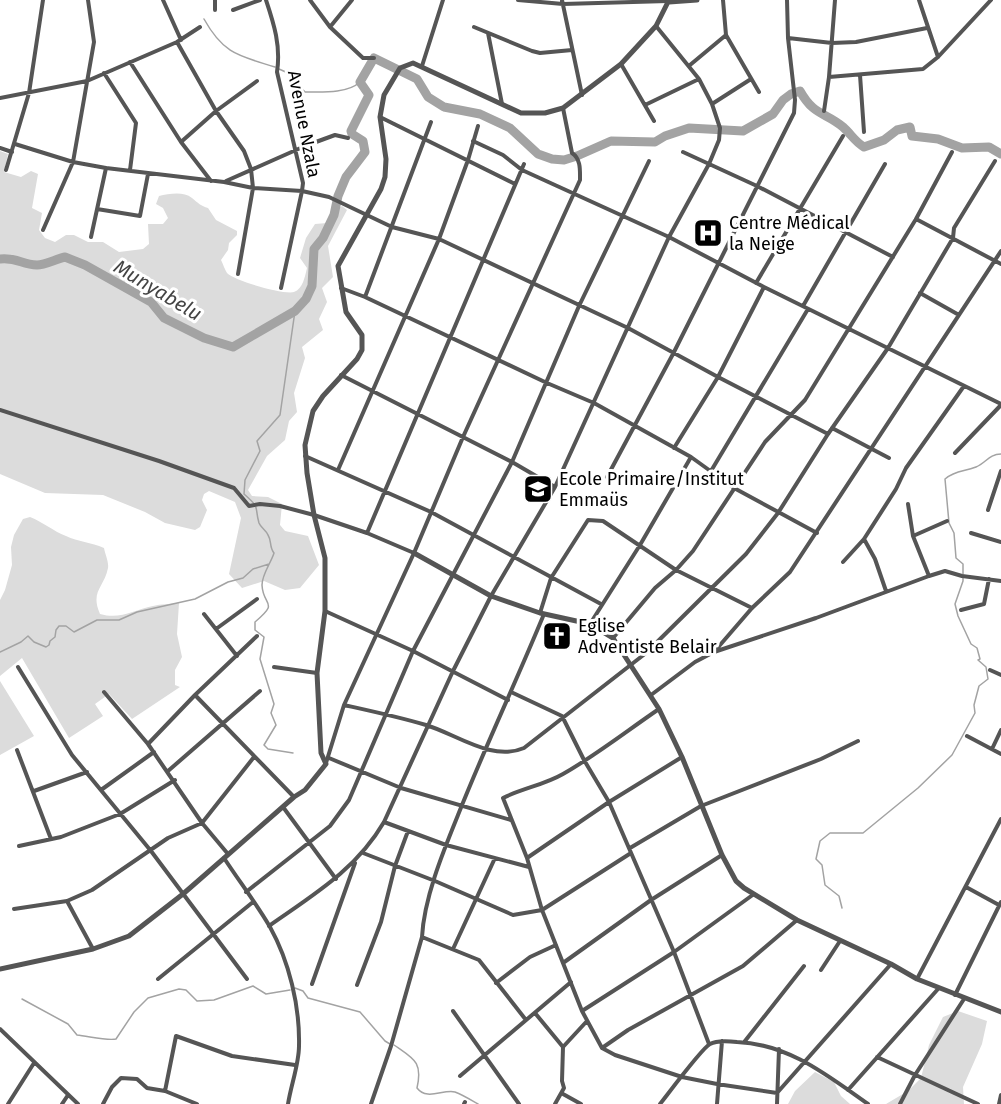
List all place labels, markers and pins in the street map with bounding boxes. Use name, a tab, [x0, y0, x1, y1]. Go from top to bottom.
place label: Centre Médical la Neige	[729, 212, 850, 255]
hospital icon: Centre Médical la Neige	[692, 217, 724, 249]
place label: Ecole Primaire/Institut Emmaüs	[559, 468, 745, 511]
school or university icon: Ecole Primaire/Institut Emmaüs	[522, 473, 554, 505]
place label: Eglise Adventiste Belair	[578, 615, 717, 658]
church icon: Eglise Adventiste Belair	[541, 620, 573, 652]

